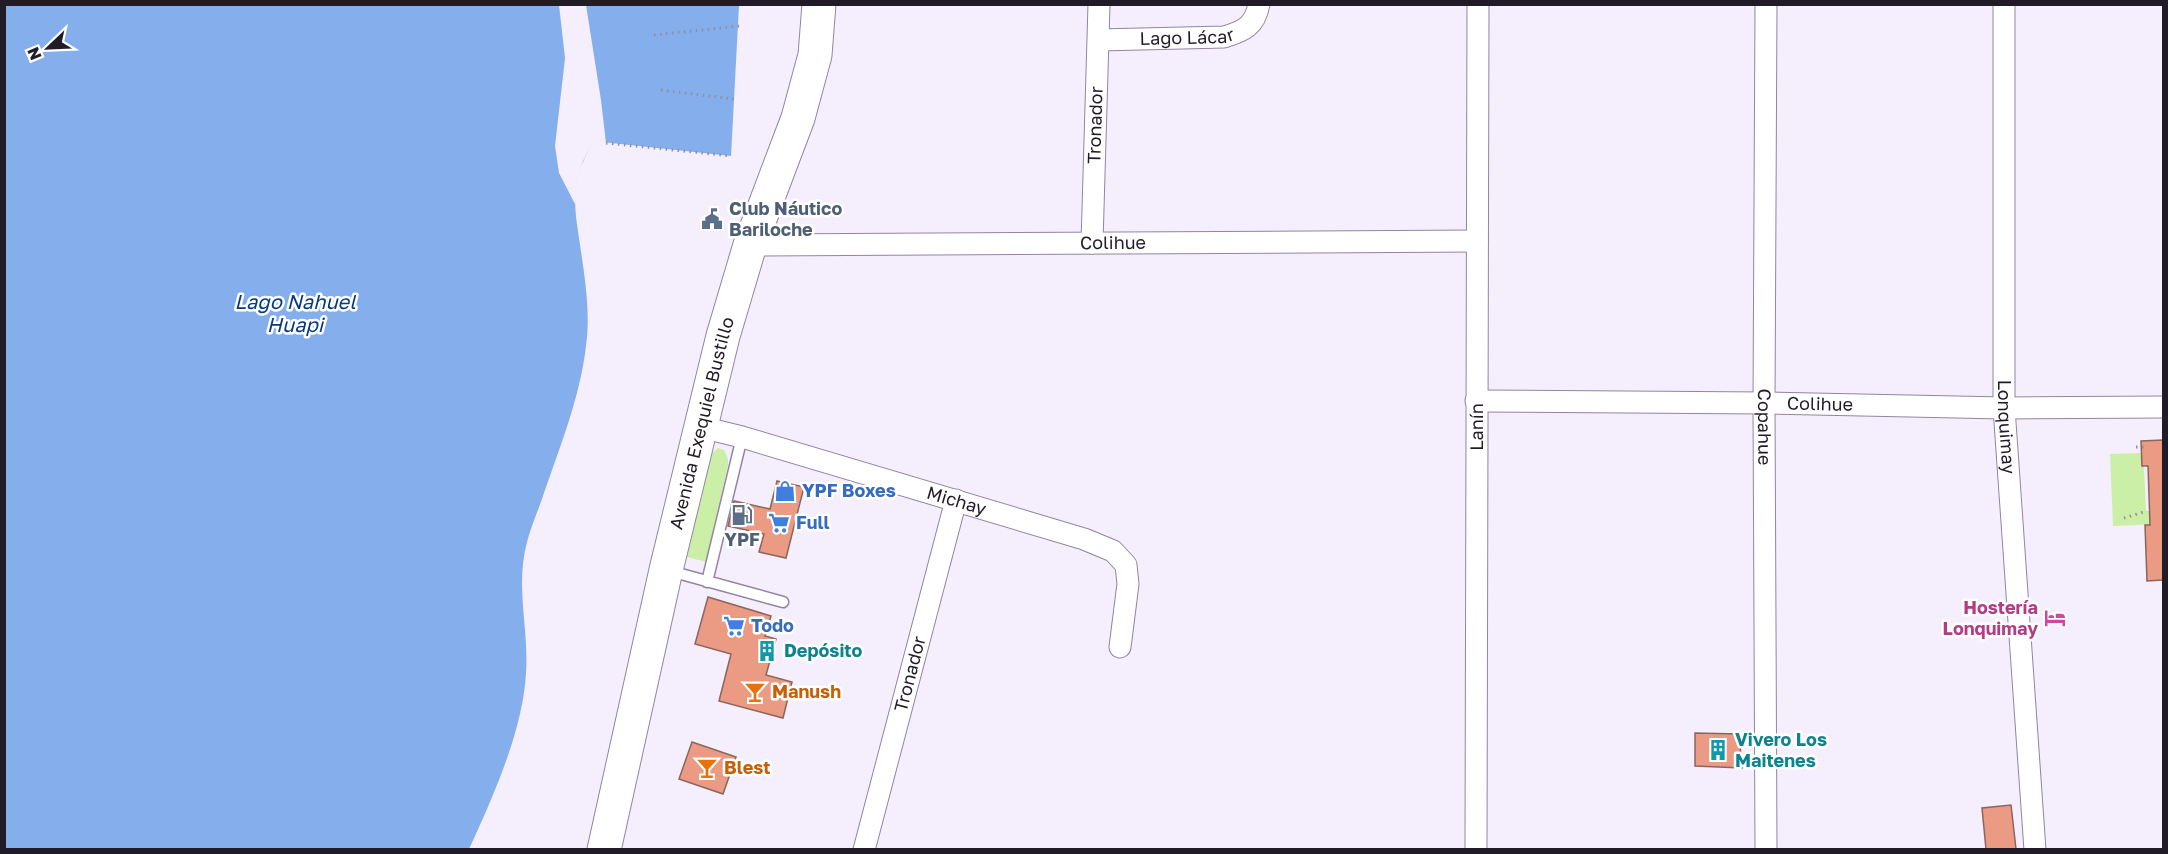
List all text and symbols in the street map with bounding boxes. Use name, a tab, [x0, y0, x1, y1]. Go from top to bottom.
north arrow	[18, 18, 78, 78]
street label: Lago Lácar	[1139, 22, 1237, 49]
text: N	[23, 44, 46, 63]
street label: Tronador	[1082, 86, 1107, 164]
place label: Club Náutico Bariloche	[729, 197, 842, 240]
public building icon: Club Náutico Bariloche	[700, 207, 724, 231]
street label: Colihue	[1080, 231, 1146, 253]
water label: Lago Nahuel Huapi	[234, 289, 356, 336]
street label: Avenida Exequiel Bustillo	[664, 314, 738, 531]
street label: Lonquimay	[1994, 380, 2021, 475]
street label: Copahue	[1754, 389, 1776, 465]
street label: Colihue	[1787, 391, 1853, 415]
street label: Lanín	[1465, 403, 1487, 451]
shop icon: YPF Boxes	[773, 479, 797, 503]
place label: YPF Boxes	[802, 479, 896, 501]
street label: Michay	[924, 481, 989, 519]
fuel station icon: YPF	[730, 503, 754, 527]
supermarket icon: Full	[767, 511, 791, 535]
place label: Full	[796, 511, 829, 533]
place label: YPF	[724, 528, 760, 550]
place label: Hostería Lonquimay	[1943, 596, 2038, 639]
hotel icon: Hostería Lonquimay	[2043, 606, 2067, 630]
supermarket icon: Todo	[722, 614, 746, 638]
place label: Todo	[751, 614, 794, 636]
street label: Tronador	[889, 634, 930, 714]
building icon: Depósito	[755, 639, 779, 663]
place label: Depósito	[784, 639, 863, 661]
bar icon: Manush	[743, 680, 767, 704]
place label: Manush	[772, 680, 841, 702]
place label: Vivero Los Maitenes	[1735, 728, 1827, 771]
building icon: Vivero Los Maitenes	[1706, 738, 1730, 762]
bar icon: Blest	[695, 756, 719, 780]
place label: Blest	[724, 756, 770, 778]

